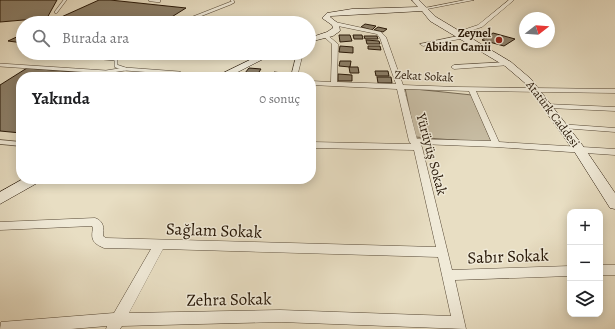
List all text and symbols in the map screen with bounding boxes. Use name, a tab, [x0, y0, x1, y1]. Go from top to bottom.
north arrow	[519, 12, 555, 48]
search box	[16, 16, 316, 60]
place label: Zeynel Abidin Camii	[424, 25, 492, 55]
icon: search	[30, 27, 52, 49]
text: Burada ara	[62, 28, 129, 48]
marker: Zeynel Abidin Camii	[494, 35, 504, 45]
street label: Zekat Sokak	[394, 66, 454, 86]
street label: Atatürk Caddesi	[522, 77, 583, 151]
text: Yakında	[32, 87, 90, 110]
text: 0 sonuç	[259, 90, 300, 107]
street label: Yürüyüş Sokak	[411, 110, 452, 197]
map controls	[567, 209, 603, 317]
button: +	[567, 209, 603, 245]
street label: Sağlam Sokak	[165, 217, 263, 244]
street label: Sabır Sokak	[467, 244, 550, 269]
button: −	[567, 245, 603, 281]
button: layers	[567, 281, 603, 317]
street label: Zehra Sokak	[186, 287, 272, 312]

